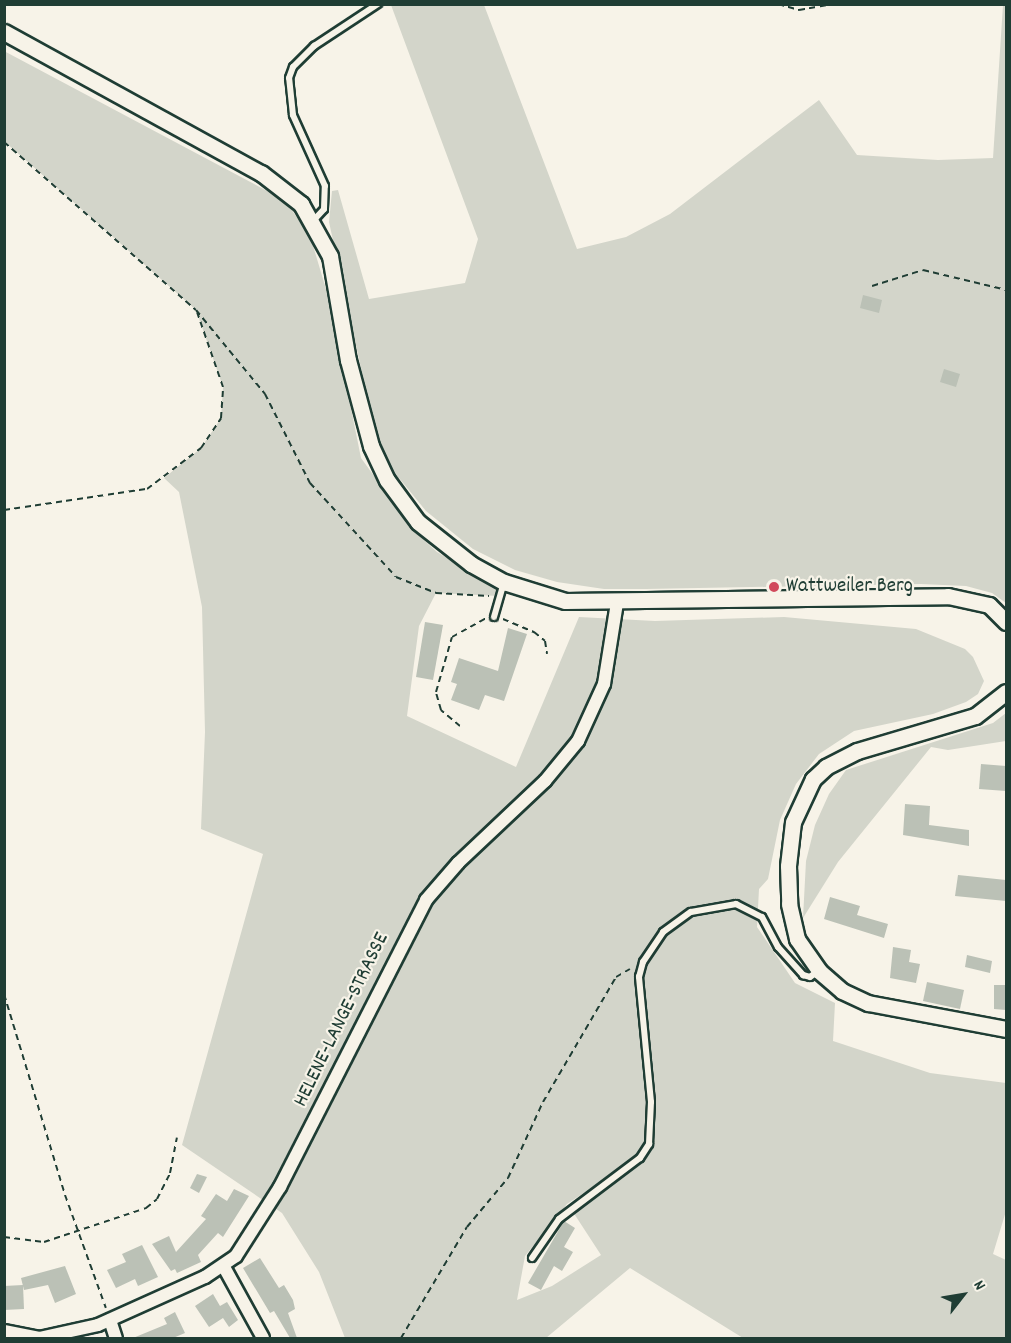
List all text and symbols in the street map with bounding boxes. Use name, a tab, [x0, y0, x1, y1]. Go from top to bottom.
place label: Wattweiler Berg	[786, 574, 913, 600]
marker: Wattweiler Berg	[767, 580, 781, 594]
street label: HELENE-LANGE-STRASSE	[289, 929, 395, 1111]
north arrow	[933, 1265, 993, 1325]
text: N	[967, 1276, 991, 1295]

